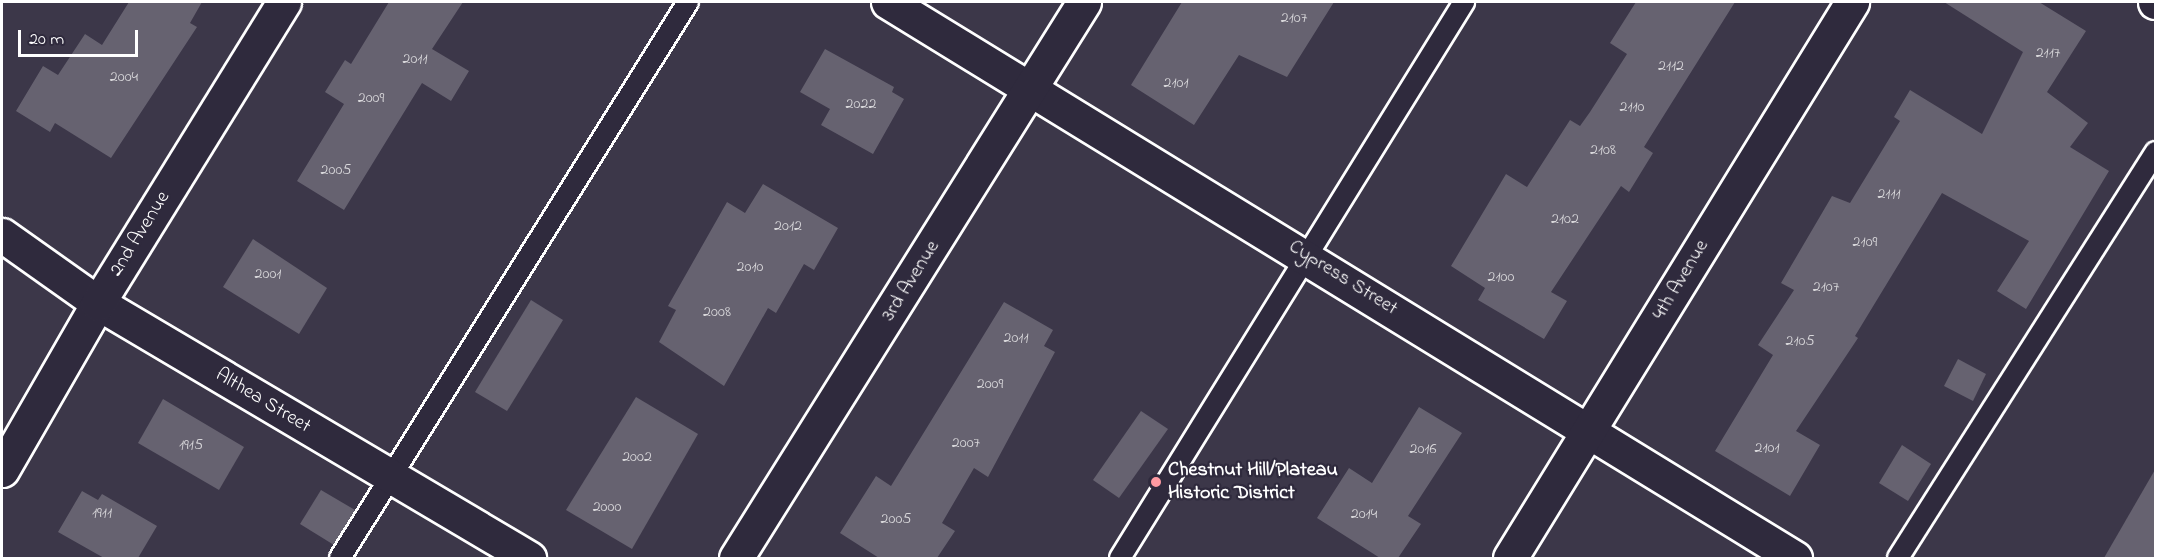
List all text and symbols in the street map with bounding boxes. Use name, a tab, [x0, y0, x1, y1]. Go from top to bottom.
house number: 2107	[1281, 8, 1307, 28]
scale bar	[21, 18, 141, 56]
text: 20 m	[29, 27, 64, 53]
house number: 2117	[2036, 43, 2060, 63]
house number: 2011	[402, 49, 428, 69]
house number: 2112	[1658, 56, 1684, 76]
house number: 2004	[110, 67, 138, 87]
house number: 2101	[1163, 73, 1189, 93]
house number: 2009	[358, 88, 384, 108]
house number: 2022	[846, 94, 876, 114]
house number: 2110	[1619, 97, 1645, 117]
house number: 2108	[1590, 140, 1616, 160]
house number: 2005	[321, 160, 351, 180]
house number: 2111	[1877, 184, 1901, 204]
street label: 2nd Avenue	[104, 187, 176, 281]
house number: 2102	[1551, 209, 1579, 229]
house number: 2012	[774, 216, 802, 236]
house number: 2109	[1853, 232, 1877, 252]
street label: Cypress Street	[1284, 235, 1402, 321]
street label: 3rd Avenue	[877, 236, 945, 326]
street label: 4th Avenue	[1648, 236, 1714, 324]
house number: 2010	[737, 257, 763, 277]
house number: 2001	[255, 264, 281, 284]
house number: 2100	[1488, 267, 1514, 287]
house number: 2107	[1813, 277, 1839, 297]
house number: 2008	[703, 302, 731, 322]
house number: 2011	[1003, 328, 1029, 348]
house number: 2105	[1785, 331, 1815, 351]
street label: Althea Street	[211, 363, 315, 439]
house number: 2009	[977, 374, 1003, 394]
house number: 2007	[952, 433, 980, 453]
house number: 1915	[179, 435, 203, 455]
house number: 2101	[1754, 438, 1780, 458]
house number: 2016	[1410, 439, 1436, 459]
house number: 2002	[622, 447, 652, 467]
place label: Chestnut Hill/Plateau Historic District	[1168, 458, 1338, 505]
marker: Chestnut Hill/Plateau Historic District	[1149, 475, 1163, 489]
house number: 2000	[593, 497, 621, 517]
house number: 1911	[92, 503, 112, 523]
house number: 2014	[1351, 504, 1377, 524]
house number: 2005	[881, 509, 911, 529]

